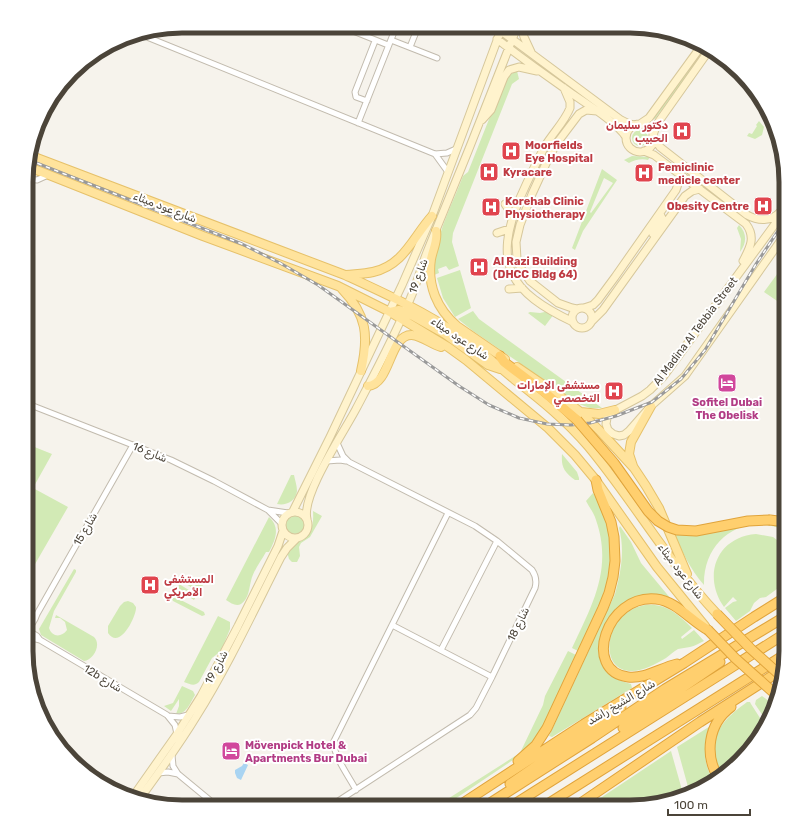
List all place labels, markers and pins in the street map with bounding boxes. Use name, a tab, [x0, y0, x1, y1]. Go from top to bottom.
place label: دكتور سليمان الحبيب	[606, 119, 668, 145]
hospital icon: دكتور سليمان الحبيب	[671, 120, 693, 142]
place label: Moorfields Eye Hospital	[525, 139, 593, 165]
hospital icon: Moorfields Eye Hospital	[500, 140, 522, 162]
hospital icon: Kyracare	[478, 161, 500, 183]
place label: Femiclinic medicle center	[658, 161, 740, 187]
hospital icon: Femiclinic medicle center	[633, 162, 655, 184]
place label: Kyracare	[503, 166, 553, 179]
place label: Korehab Clinic Physiotherapy	[505, 195, 586, 221]
hospital icon: Obesity Centre	[752, 195, 774, 217]
hospital icon: Korehab Clinic Physiotherapy	[480, 196, 502, 218]
place label: Obesity Centre	[667, 200, 749, 213]
place label: Al Razi Building (DHCC Bldg 64)	[493, 255, 577, 281]
hospital icon: Al Razi Building (DHCC Bldg 64)	[468, 256, 490, 278]
hotel icon: Sofitel Dubai The Obelisk	[716, 372, 738, 394]
place label: مستشفى الإمارات التخصصي	[517, 379, 600, 407]
hospital icon: مستشفى الإمارات التخصصي	[603, 380, 625, 402]
place label: Sofitel Dubai The Obelisk	[692, 396, 762, 422]
place label: المستشفى الأمريكي	[164, 573, 214, 601]
hospital icon: المستشفى الأمريكي	[139, 574, 161, 596]
place label: Mövenpick Hotel & Apartments Bur Dubai	[245, 739, 367, 765]
hotel icon: Mövenpick Hotel & Apartments Bur Dubai	[220, 740, 242, 762]

